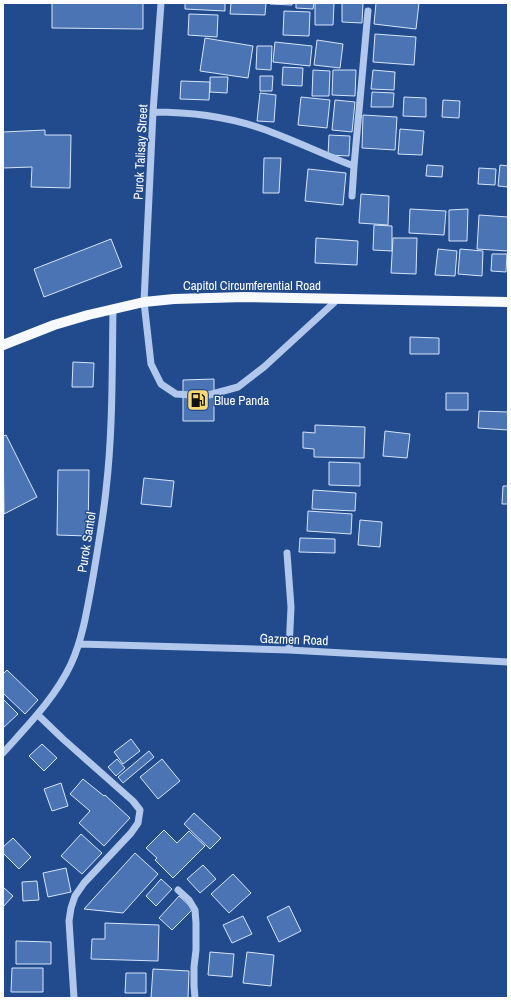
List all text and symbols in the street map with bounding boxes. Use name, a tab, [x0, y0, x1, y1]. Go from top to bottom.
street label: Purok Talisay Street	[130, 104, 151, 200]
street label: Capitol Circumferential Road	[183, 277, 321, 294]
fuel station icon: Blue Panda	[185, 387, 211, 413]
place label: Blue Panda	[214, 392, 269, 409]
street label: Purok Santol	[73, 511, 100, 574]
street label: Gazmen Road	[259, 630, 329, 649]

